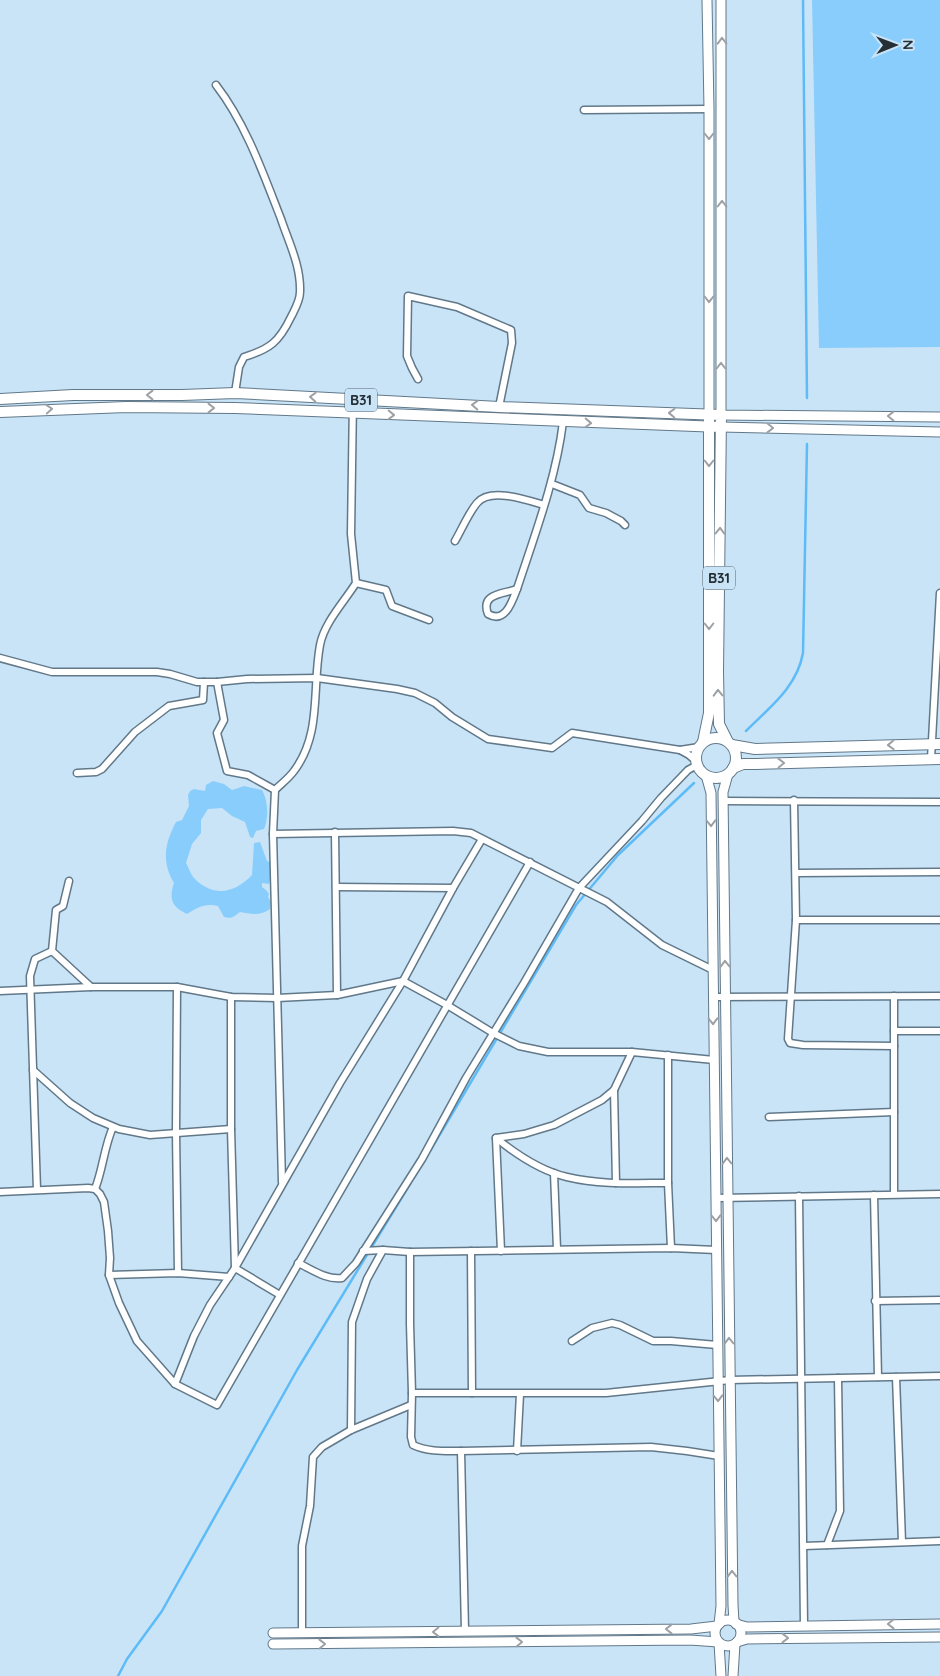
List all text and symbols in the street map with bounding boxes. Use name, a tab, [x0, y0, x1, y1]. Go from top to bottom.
north arrow	[870, 20, 920, 70]
one-way arrow	[717, 37, 727, 44]
text: N	[899, 39, 917, 50]
one-way arrow	[704, 132, 714, 140]
one-way arrow	[717, 199, 727, 207]
one-way arrow	[704, 295, 714, 303]
one-way arrow	[716, 362, 726, 370]
road number: B31	[345, 388, 377, 412]
one-way arrow	[146, 390, 154, 400]
one-way arrow	[308, 391, 316, 402]
one-way arrow	[471, 400, 479, 411]
one-way arrow	[208, 403, 215, 413]
one-way arrow	[45, 404, 53, 415]
one-way arrow	[668, 408, 676, 418]
one-way arrow	[388, 410, 395, 420]
one-way arrow	[887, 411, 895, 422]
one-way arrow	[585, 417, 593, 428]
one-way arrow	[766, 423, 774, 434]
one-way arrow	[704, 460, 714, 467]
one-way arrow	[714, 526, 725, 534]
road number: B31	[703, 566, 735, 590]
one-way arrow	[704, 622, 714, 630]
one-way arrow	[713, 689, 723, 696]
one-way arrow	[887, 740, 895, 750]
one-way arrow	[778, 758, 785, 768]
one-way arrow	[706, 820, 716, 828]
one-way arrow	[720, 959, 730, 967]
one-way arrow	[708, 1017, 719, 1025]
one-way arrow	[722, 1157, 733, 1165]
one-way arrow	[711, 1215, 721, 1223]
one-way arrow	[724, 1337, 735, 1345]
one-way arrow	[713, 1395, 723, 1403]
one-way arrow	[727, 1569, 737, 1577]
one-way arrow	[887, 1619, 895, 1630]
one-way arrow	[665, 1624, 672, 1634]
one-way arrow	[432, 1626, 440, 1637]
one-way arrow	[782, 1633, 790, 1643]
one-way arrow	[516, 1637, 523, 1647]
one-way arrow	[318, 1638, 326, 1649]

